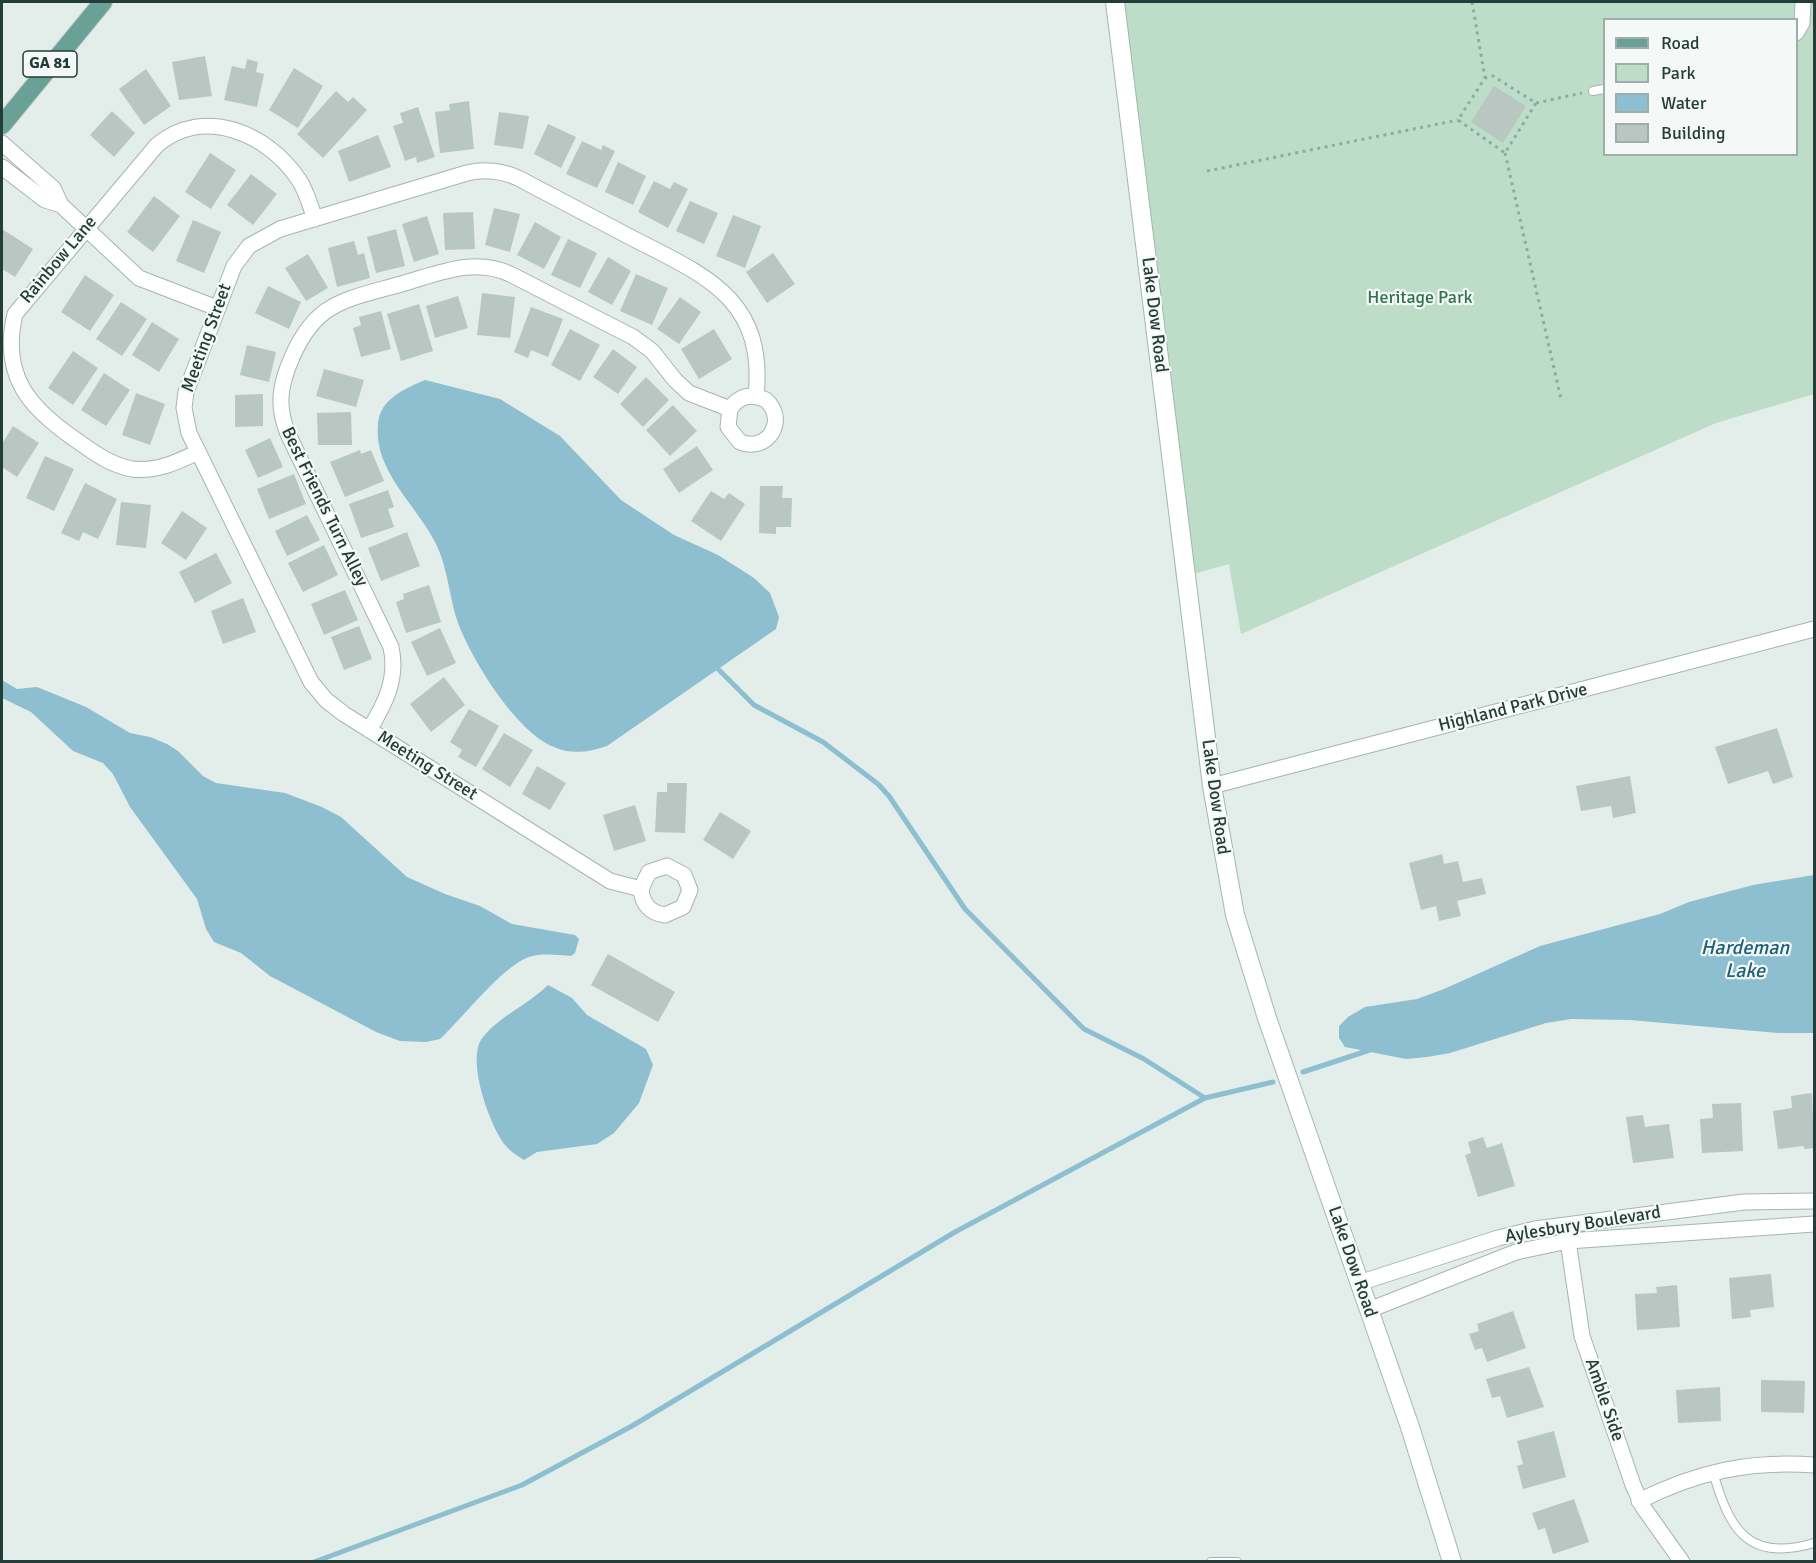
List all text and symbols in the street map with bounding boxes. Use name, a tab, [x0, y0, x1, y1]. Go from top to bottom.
legend	[1603, 18, 1798, 156]
text: Road	[1661, 32, 1700, 54]
road number: GA 81	[23, 51, 77, 77]
text: Park	[1661, 62, 1696, 84]
text: Water	[1661, 92, 1706, 114]
text: Building	[1661, 122, 1725, 144]
street label: Rainbow Lane	[16, 212, 102, 308]
street label: Lake Dow Road	[1136, 256, 1172, 374]
street label: Meeting Street	[177, 281, 237, 395]
park label: Heritage Park	[1367, 287, 1473, 309]
street label: Best Friends Turn Alley	[276, 424, 372, 590]
street label: Highland Park Drive	[1436, 679, 1590, 737]
street label: Meeting Street	[373, 727, 481, 805]
street label: Lake Dow Road	[1196, 738, 1234, 856]
water label: Hardeman Lake	[1701, 937, 1789, 984]
street label: Aylesbury Boulevard	[1504, 1202, 1662, 1248]
street label: Lake Dow Road	[1323, 1203, 1381, 1321]
street label: Amble Side	[1580, 1356, 1628, 1444]

